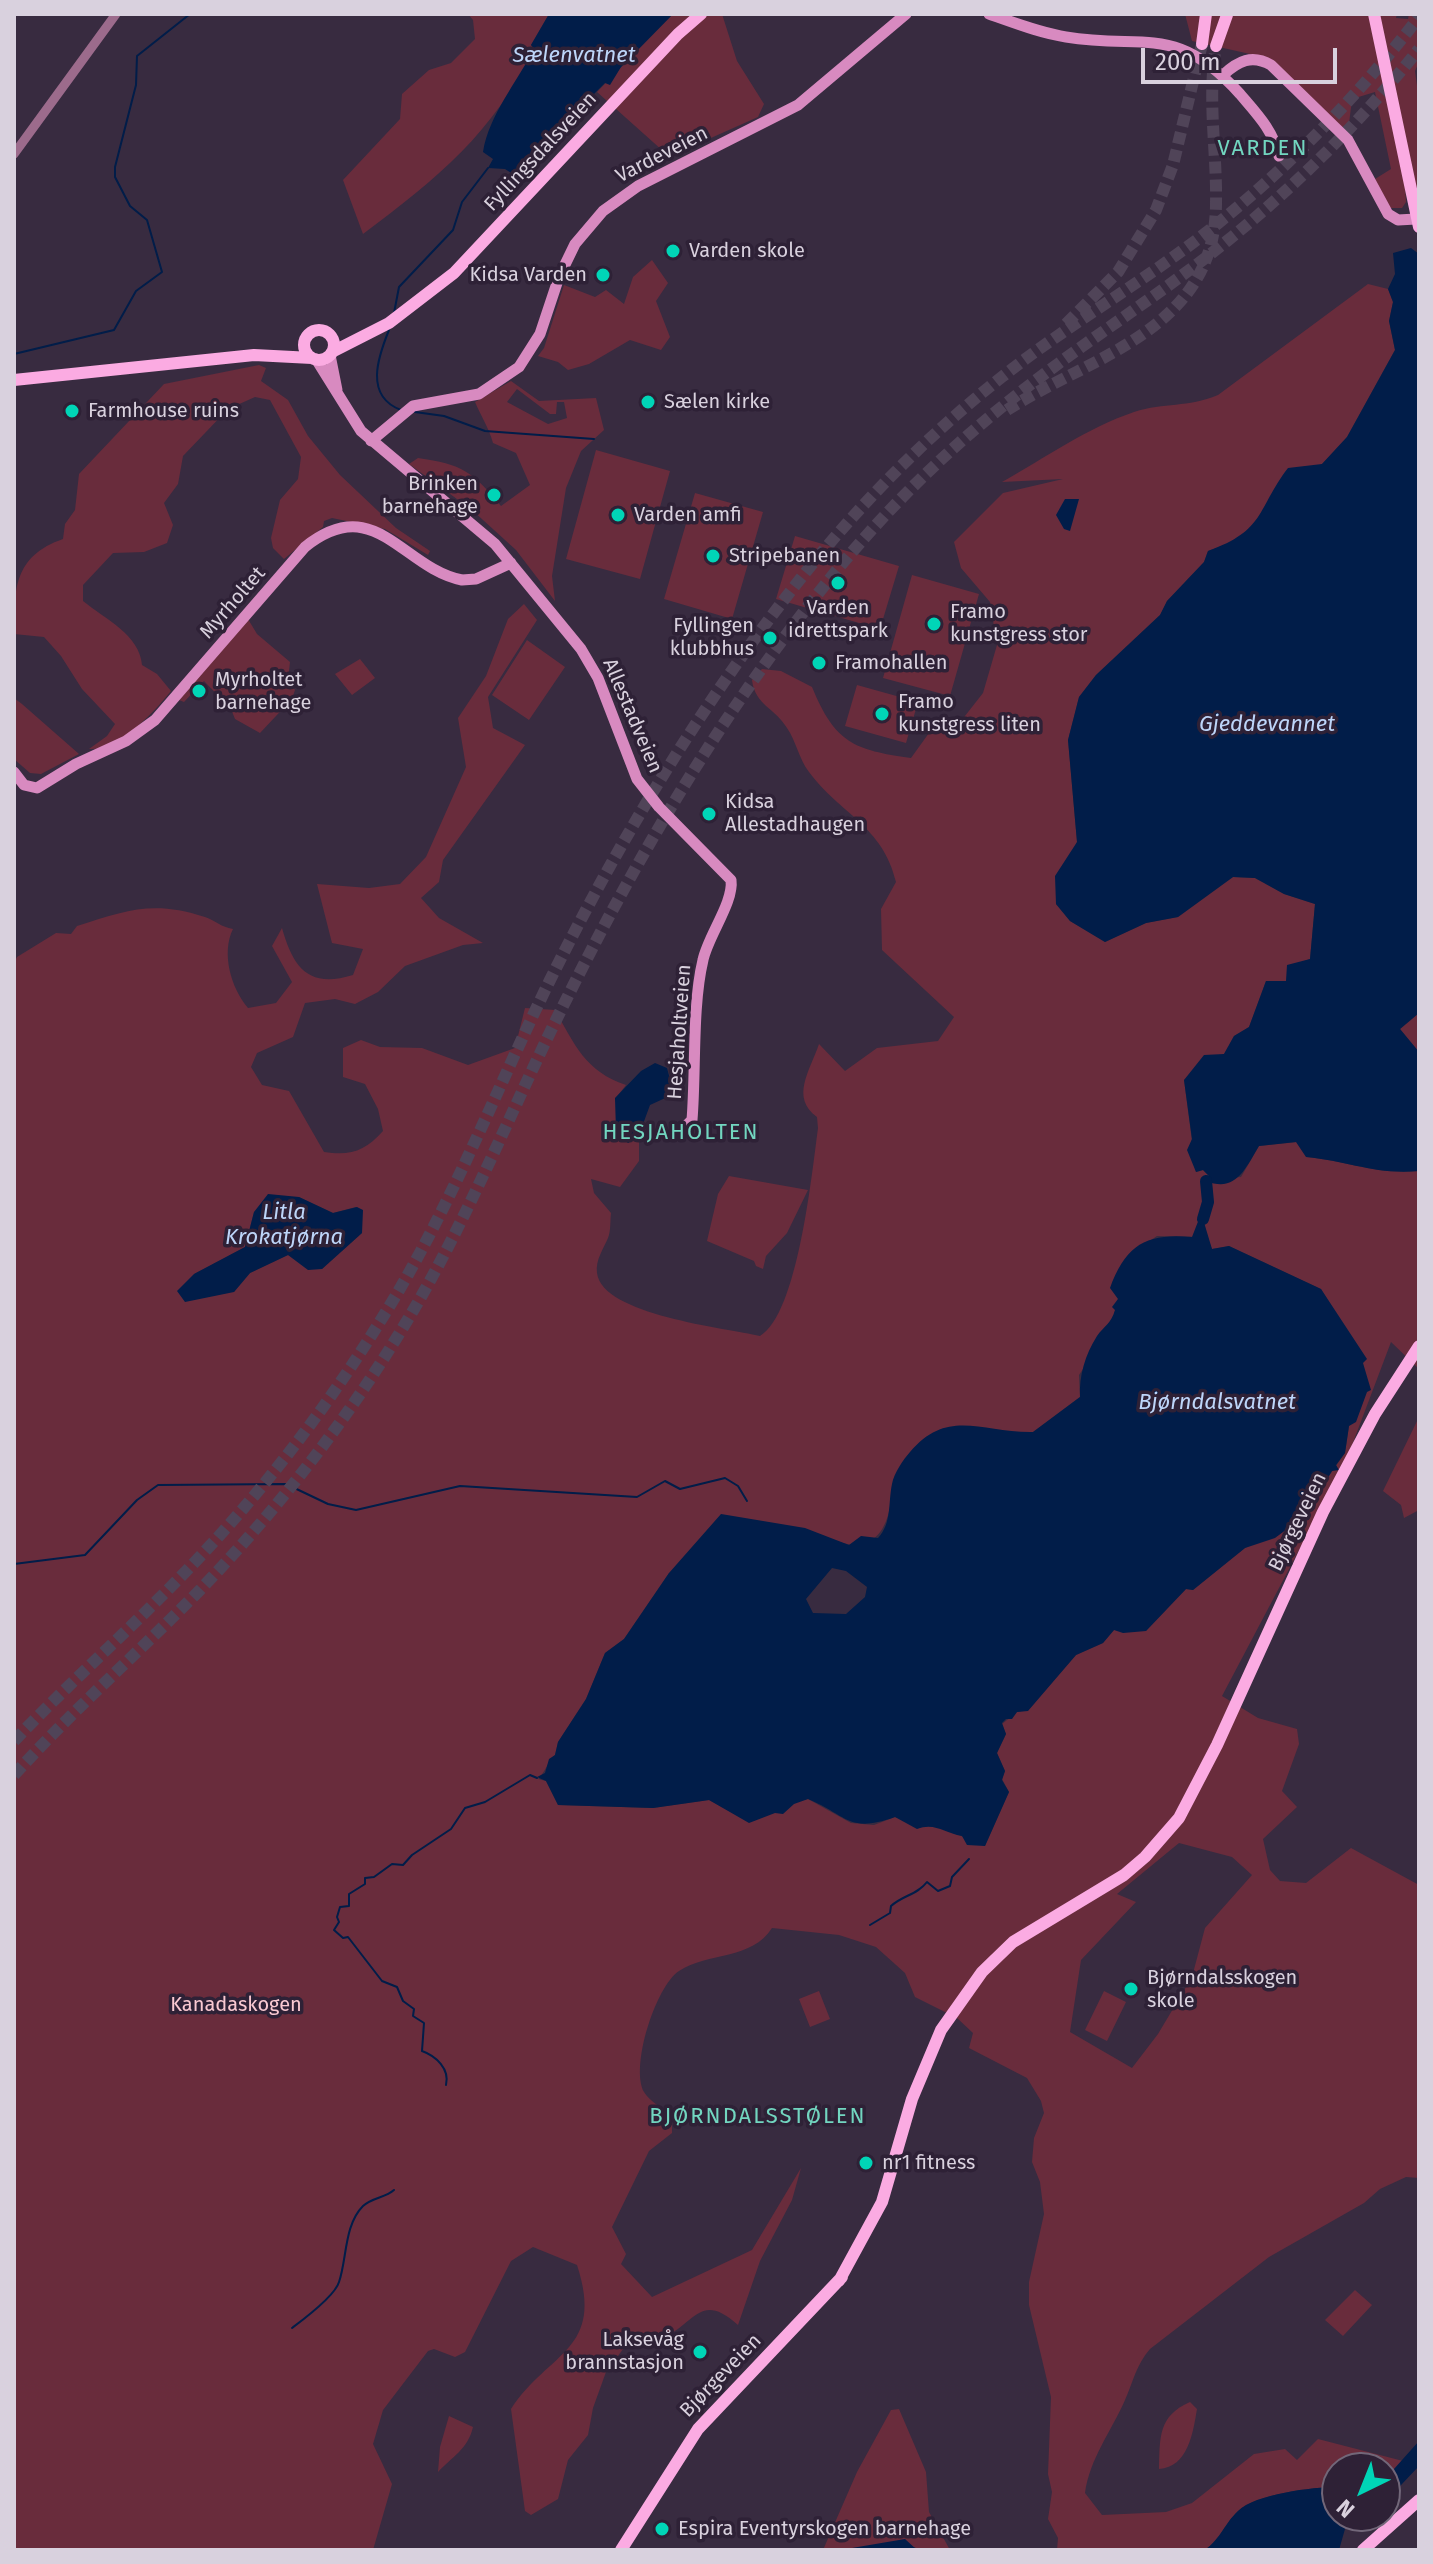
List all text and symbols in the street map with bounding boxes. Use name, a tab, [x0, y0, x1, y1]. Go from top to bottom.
scale bar	[1145, 32, 1341, 82]
water label: Sælenvatnet	[513, 43, 635, 69]
text: 200 m	[1155, 48, 1221, 76]
street label: Fyllingsdalsveien	[480, 87, 602, 217]
street label: Vardeveien	[612, 122, 712, 188]
district label: VARDEN	[1218, 136, 1308, 162]
place label: Varden skole	[689, 239, 805, 263]
marker: Varden skole	[664, 242, 682, 260]
place label: Kidsa Varden	[469, 263, 587, 287]
marker: Kidsa Varden	[594, 266, 612, 284]
place label: Sælen kirke	[664, 390, 770, 414]
marker: Sælen kirke	[639, 393, 657, 411]
place label: Farmhouse ruins	[88, 399, 239, 423]
marker: Farmhouse ruins	[63, 402, 81, 420]
place label: Brinken barnehage	[382, 472, 478, 519]
marker: Brinken barnehage	[485, 486, 503, 504]
place label: Varden amfi	[634, 503, 742, 527]
marker: Varden amfi	[609, 506, 627, 524]
place label: Stripebanen	[729, 544, 840, 568]
marker: Stripebanen	[704, 547, 722, 565]
street label: Myrholtet	[195, 562, 271, 644]
marker: Varden idrettspark	[829, 574, 847, 592]
place label: Varden idrettspark	[788, 596, 888, 643]
place label: Framo kunstgress stor	[950, 600, 1088, 647]
place label: Fyllingen klubbhus	[670, 614, 754, 661]
marker: Framo kunstgress stor	[925, 615, 943, 633]
marker: Fyllingen klubbhus	[761, 629, 779, 647]
place label: Framohallen	[835, 651, 947, 675]
marker: Framohallen	[810, 654, 828, 672]
street label: Allestadveien	[597, 655, 667, 777]
place label: Myrholtet barnehage	[215, 668, 311, 715]
marker: Myrholtet barnehage	[190, 682, 208, 700]
place label: Framo kunstgress liten	[898, 690, 1041, 737]
marker: Framo kunstgress liten	[873, 705, 891, 723]
water label: Gjeddevannet	[1199, 712, 1335, 738]
place label: Kidsa Allestadhaugen	[725, 790, 865, 837]
marker: Kidsa Allestadhaugen	[700, 805, 718, 823]
street label: Hesjaholtveien	[663, 964, 697, 1100]
district label: HESJAHOLTEN	[602, 1120, 760, 1146]
water label: Litla Krokatjørna	[225, 1200, 343, 1252]
water label: Bjørndalsvatnet	[1138, 1390, 1296, 1416]
street label: Bjørgeveien	[1264, 1469, 1332, 1575]
place label: Bjørndalsskogen skole	[1147, 1966, 1297, 2013]
marker: Bjørndalsskogen skole	[1122, 1980, 1140, 1998]
park label: Kanadaskogen	[170, 1993, 302, 2017]
district label: BJØRNDALSSTØLEN	[649, 2104, 867, 2130]
place label: nr1 fitness	[882, 2151, 975, 2175]
marker: nr1 fitness	[857, 2154, 875, 2172]
place label: Laksevåg brannstasjon	[565, 2328, 684, 2375]
street label: Bjørgeveien	[675, 2329, 767, 2423]
marker: Laksevåg brannstasjon	[691, 2343, 709, 2361]
north arrow	[1321, 2452, 1401, 2532]
text: N	[1331, 2494, 1360, 2523]
place label: Espira Eventyrskogen barnehage	[678, 2517, 971, 2541]
marker: Espira Eventyrskogen barnehage	[653, 2520, 671, 2538]

